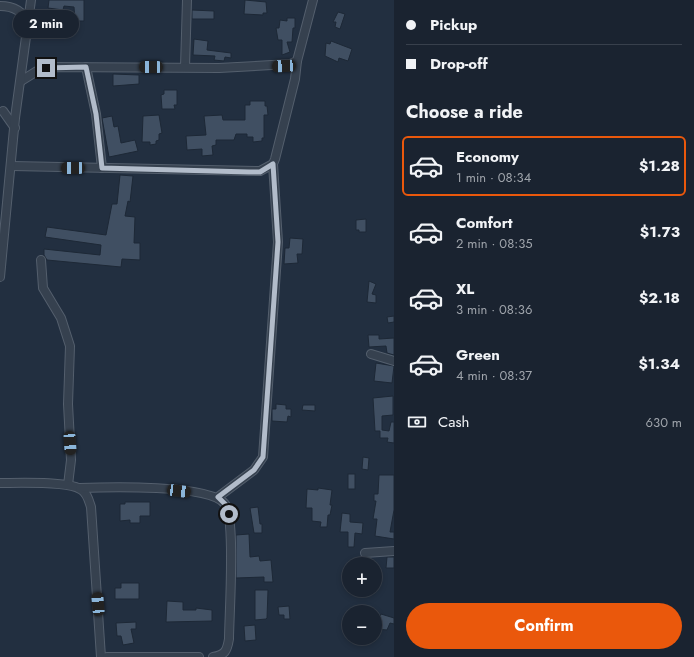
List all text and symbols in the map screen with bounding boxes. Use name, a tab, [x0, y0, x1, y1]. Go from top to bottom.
callout: 2 min	[13, 10, 79, 38]
text: 2 min	[29, 14, 63, 33]
text: Pickup	[430, 14, 477, 36]
text: Drop-off	[430, 53, 488, 75]
route end	[37, 59, 55, 77]
car	[272, 59, 296, 73]
car	[139, 61, 163, 73]
text: Choose a ride	[406, 99, 523, 125]
text: Economy	[456, 146, 519, 168]
icon: car	[408, 148, 444, 184]
text: $1.28	[639, 155, 680, 177]
car	[61, 162, 85, 174]
text: 1 min · 08:34	[456, 168, 531, 187]
text: Comfort	[456, 212, 513, 234]
icon: car	[408, 214, 444, 250]
text: $1.73	[640, 221, 680, 243]
text: 2 min · 08:35	[456, 234, 533, 253]
text: XL	[456, 278, 474, 300]
icon: car	[408, 280, 444, 316]
text: $2.18	[639, 287, 680, 309]
text: 3 min · 08:36	[456, 300, 532, 319]
text: Green	[456, 344, 500, 366]
icon: car	[408, 346, 444, 382]
text: $1.34	[638, 353, 680, 375]
text: 4 min · 08:37	[456, 366, 532, 385]
icon: cash	[406, 411, 428, 433]
text: Cash	[438, 411, 469, 433]
text: 630 m	[646, 413, 682, 432]
car	[63, 431, 77, 455]
car	[166, 484, 192, 498]
route start	[220, 505, 238, 523]
map controls	[342, 557, 382, 645]
button: +	[342, 557, 382, 597]
car	[91, 592, 105, 616]
button: Confirm	[406, 603, 682, 649]
button: −	[342, 605, 382, 645]

